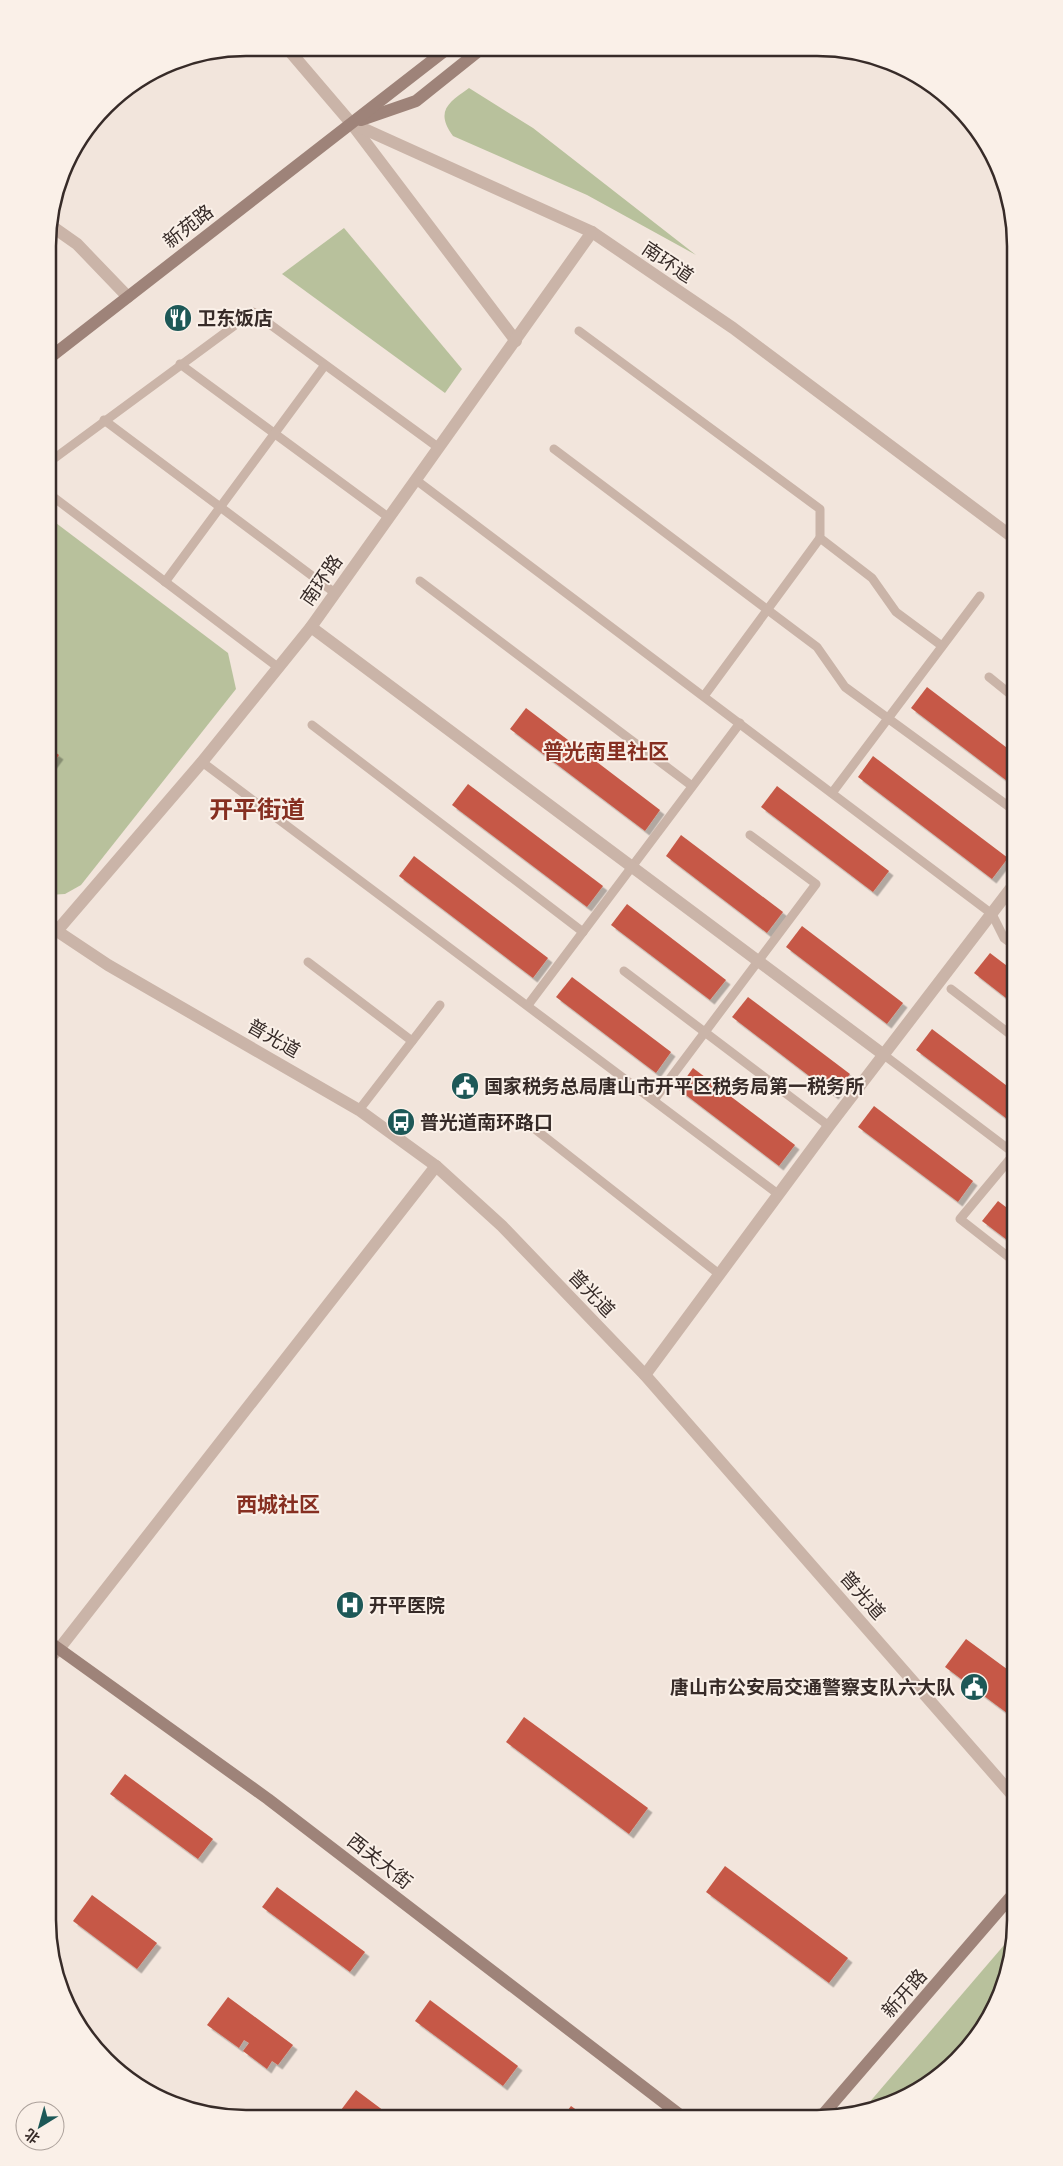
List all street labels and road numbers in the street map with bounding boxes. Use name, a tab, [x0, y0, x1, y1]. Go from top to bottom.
street label: 新苑路	[158, 199, 218, 253]
street label: 南环道	[638, 236, 698, 288]
street label: 南环路	[295, 550, 347, 610]
street label: 普光道	[243, 1013, 305, 1063]
street label: 普光道	[564, 1264, 620, 1322]
street label: 普光道	[835, 1566, 891, 1624]
street label: 西关大街	[343, 1828, 417, 1894]
street label: 新开路	[876, 1964, 932, 2022]

